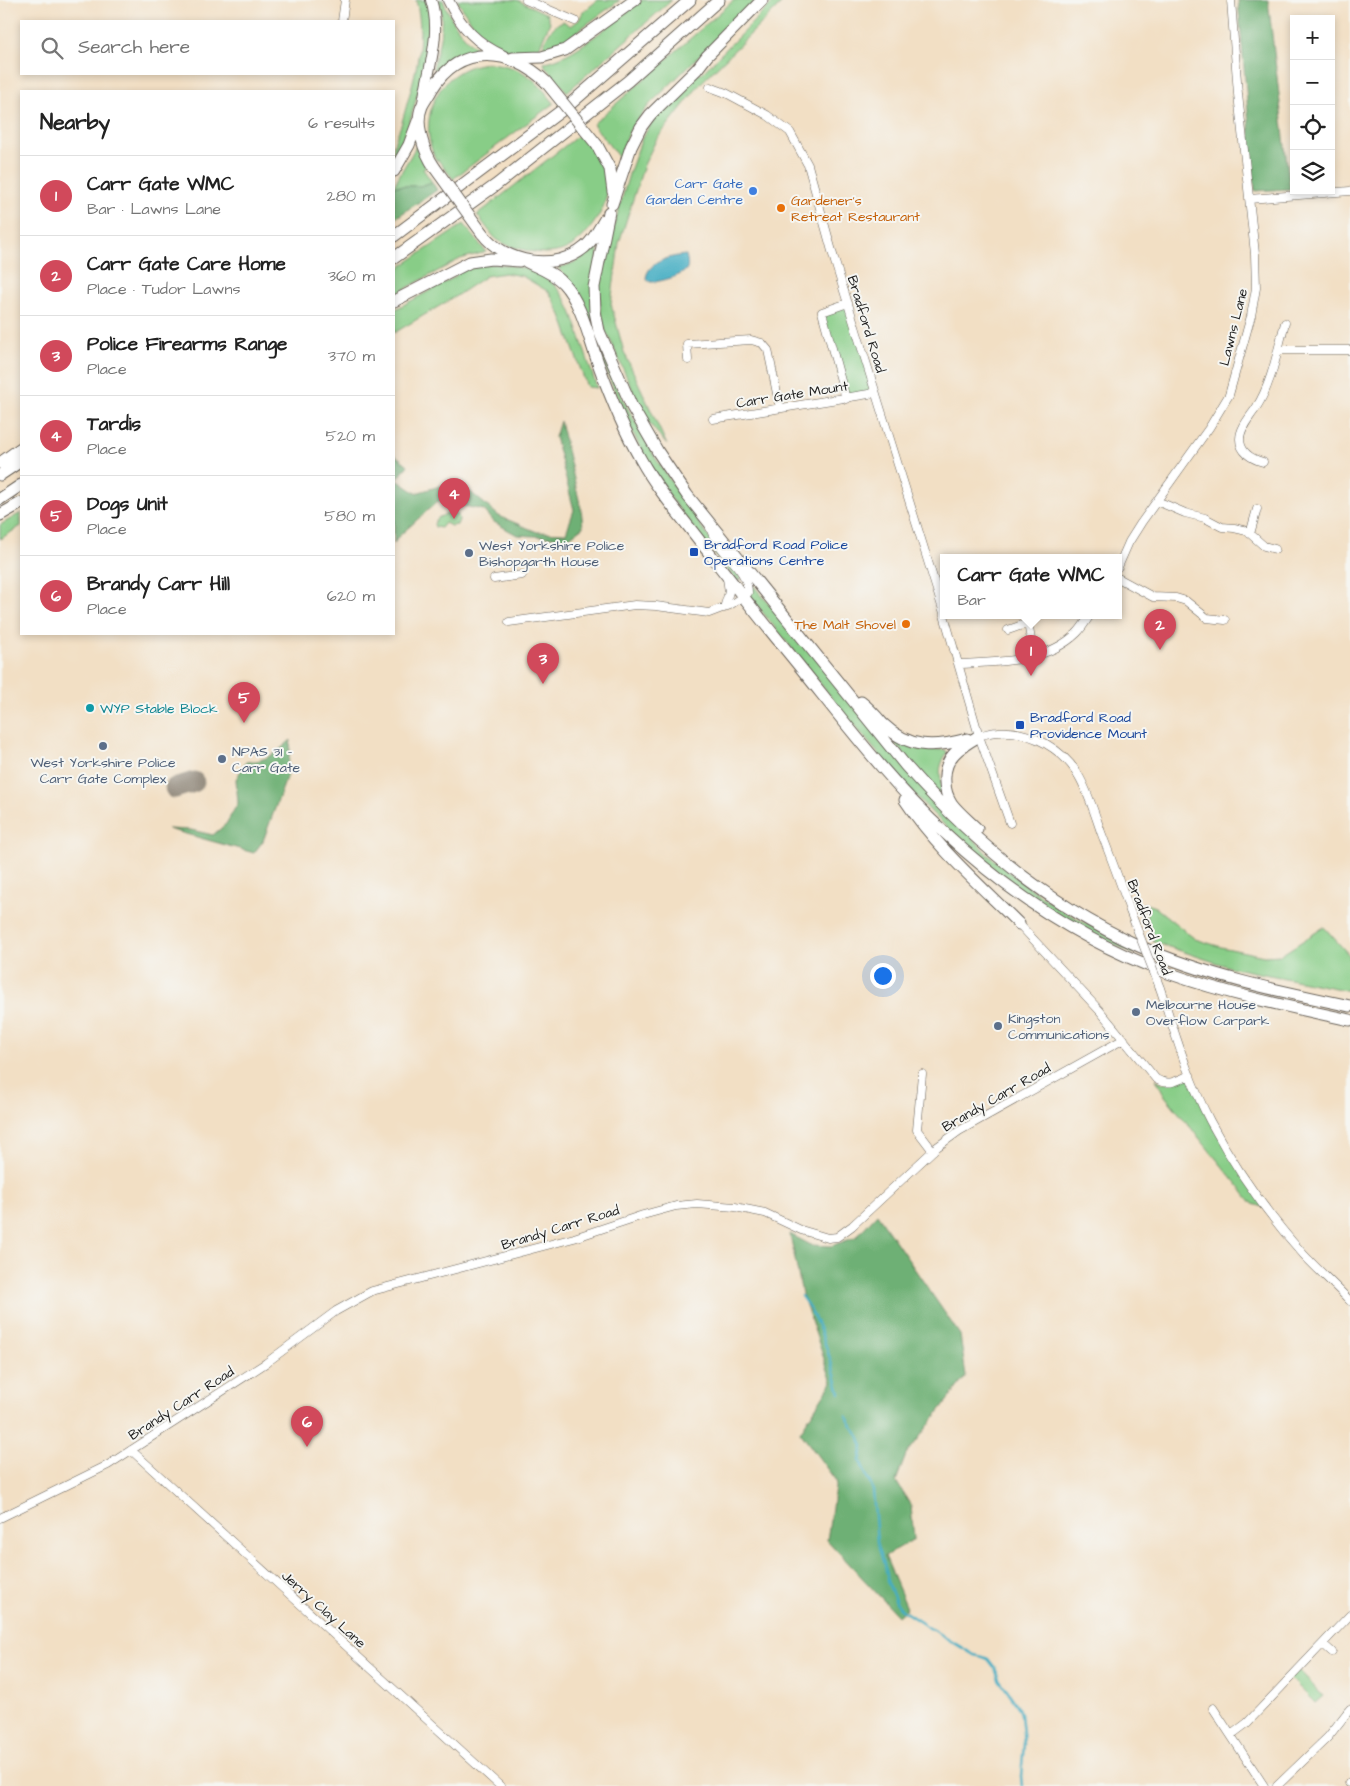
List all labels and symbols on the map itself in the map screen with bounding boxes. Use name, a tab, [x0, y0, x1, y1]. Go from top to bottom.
place label: Carr Gate Garden Centre	[646, 174, 743, 210]
marker: Carr Gate Garden Centre	[747, 185, 759, 197]
place label: Gardener's Retreat Restaurant	[791, 191, 920, 227]
marker: Gardener's Retreat Restaurant	[775, 202, 787, 214]
street label: Bradford Road	[842, 273, 890, 375]
street label: Lawns Lane	[1215, 286, 1253, 368]
street label: Carr Gate Mount	[735, 376, 850, 414]
pin: 4	[438, 478, 470, 519]
place label: Bradford Road Police Operations Centre	[704, 535, 848, 571]
place label: West Yorkshire Police Bishopgarth House	[479, 536, 625, 572]
marker: Bradford Road Police Operations Centre	[688, 546, 700, 558]
marker: West Yorkshire Police Bishopgarth House	[463, 547, 475, 559]
pin: 2	[1144, 609, 1176, 650]
place label: The Malt Shovel	[794, 615, 896, 635]
marker: The Malt Shovel	[900, 618, 912, 630]
pin: 1	[1015, 635, 1047, 676]
pin: 3	[527, 643, 559, 684]
pin: 5	[228, 682, 260, 723]
place label: WYP Stable Block	[100, 699, 218, 719]
marker: WYP Stable Block	[84, 702, 96, 714]
place label: Bradford Road Providence Mount	[1030, 708, 1147, 744]
marker: Bradford Road Providence Mount	[1014, 719, 1026, 731]
marker: West Yorkshire Police Carr Gate Complex	[97, 740, 109, 752]
place label: NPAS 31 - Carr Gate	[232, 742, 301, 778]
place label: West Yorkshire Police Carr Gate Complex	[30, 753, 176, 789]
marker: NPAS 31 - Carr Gate	[216, 753, 228, 765]
street label: Bradford Road	[1122, 877, 1176, 978]
your location	[870, 963, 896, 989]
place label: Melbourne House Overflow Carpark	[1146, 995, 1270, 1031]
marker: Melbourne House Overflow Carpark	[1130, 1006, 1142, 1018]
place label: Kingston Communications	[1008, 1009, 1109, 1045]
marker: Kingston Communications	[992, 1020, 1004, 1032]
street label: Brandy Carr Road	[938, 1059, 1055, 1137]
street label: Brandy Carr Road	[499, 1200, 622, 1255]
street label: Brandy Carr Road	[125, 1362, 238, 1446]
pin: 6	[291, 1406, 323, 1447]
street label: Jerry Clay Lane	[277, 1566, 370, 1653]

